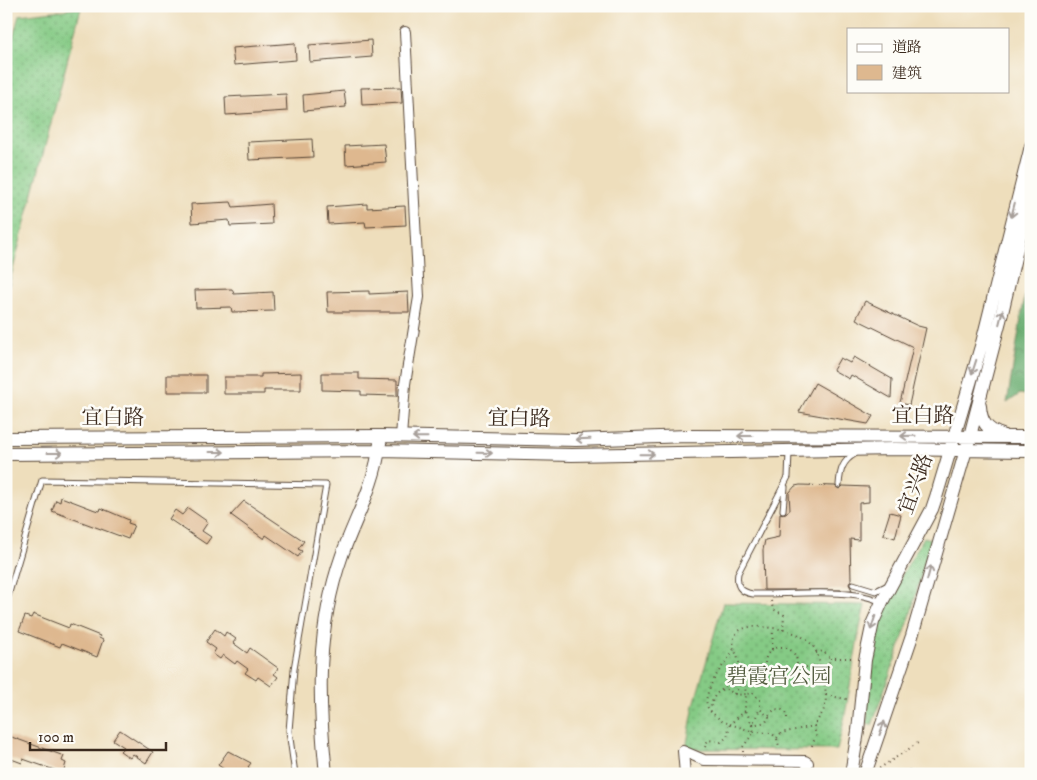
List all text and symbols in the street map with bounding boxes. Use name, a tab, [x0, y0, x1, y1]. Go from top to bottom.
legend	[847, 28, 1010, 92]
text: 道路	[892, 38, 922, 57]
text: 建筑	[892, 64, 922, 83]
one-way arrow	[1008, 201, 1017, 217]
one-way arrow	[997, 309, 1006, 325]
one-way arrow	[969, 359, 979, 375]
street label: 宜白路	[892, 403, 955, 429]
street label: 宜白路	[82, 405, 145, 431]
street label: 宜白路	[487, 405, 551, 433]
one-way arrow	[737, 431, 754, 441]
one-way arrow	[900, 431, 916, 441]
one-way arrow	[412, 432, 428, 442]
one-way arrow	[575, 435, 591, 444]
one-way arrow	[209, 447, 225, 457]
one-way arrow	[46, 448, 63, 458]
one-way arrow	[477, 449, 493, 458]
one-way arrow	[639, 449, 655, 459]
street label: 宜兴路	[893, 450, 939, 518]
one-way arrow	[925, 565, 935, 581]
one-way arrow	[868, 615, 878, 631]
park label: 碧霞宫公园	[727, 664, 832, 690]
scale bar	[30, 720, 166, 752]
one-way arrow	[878, 721, 887, 736]
text: 100 m	[38, 728, 74, 747]

